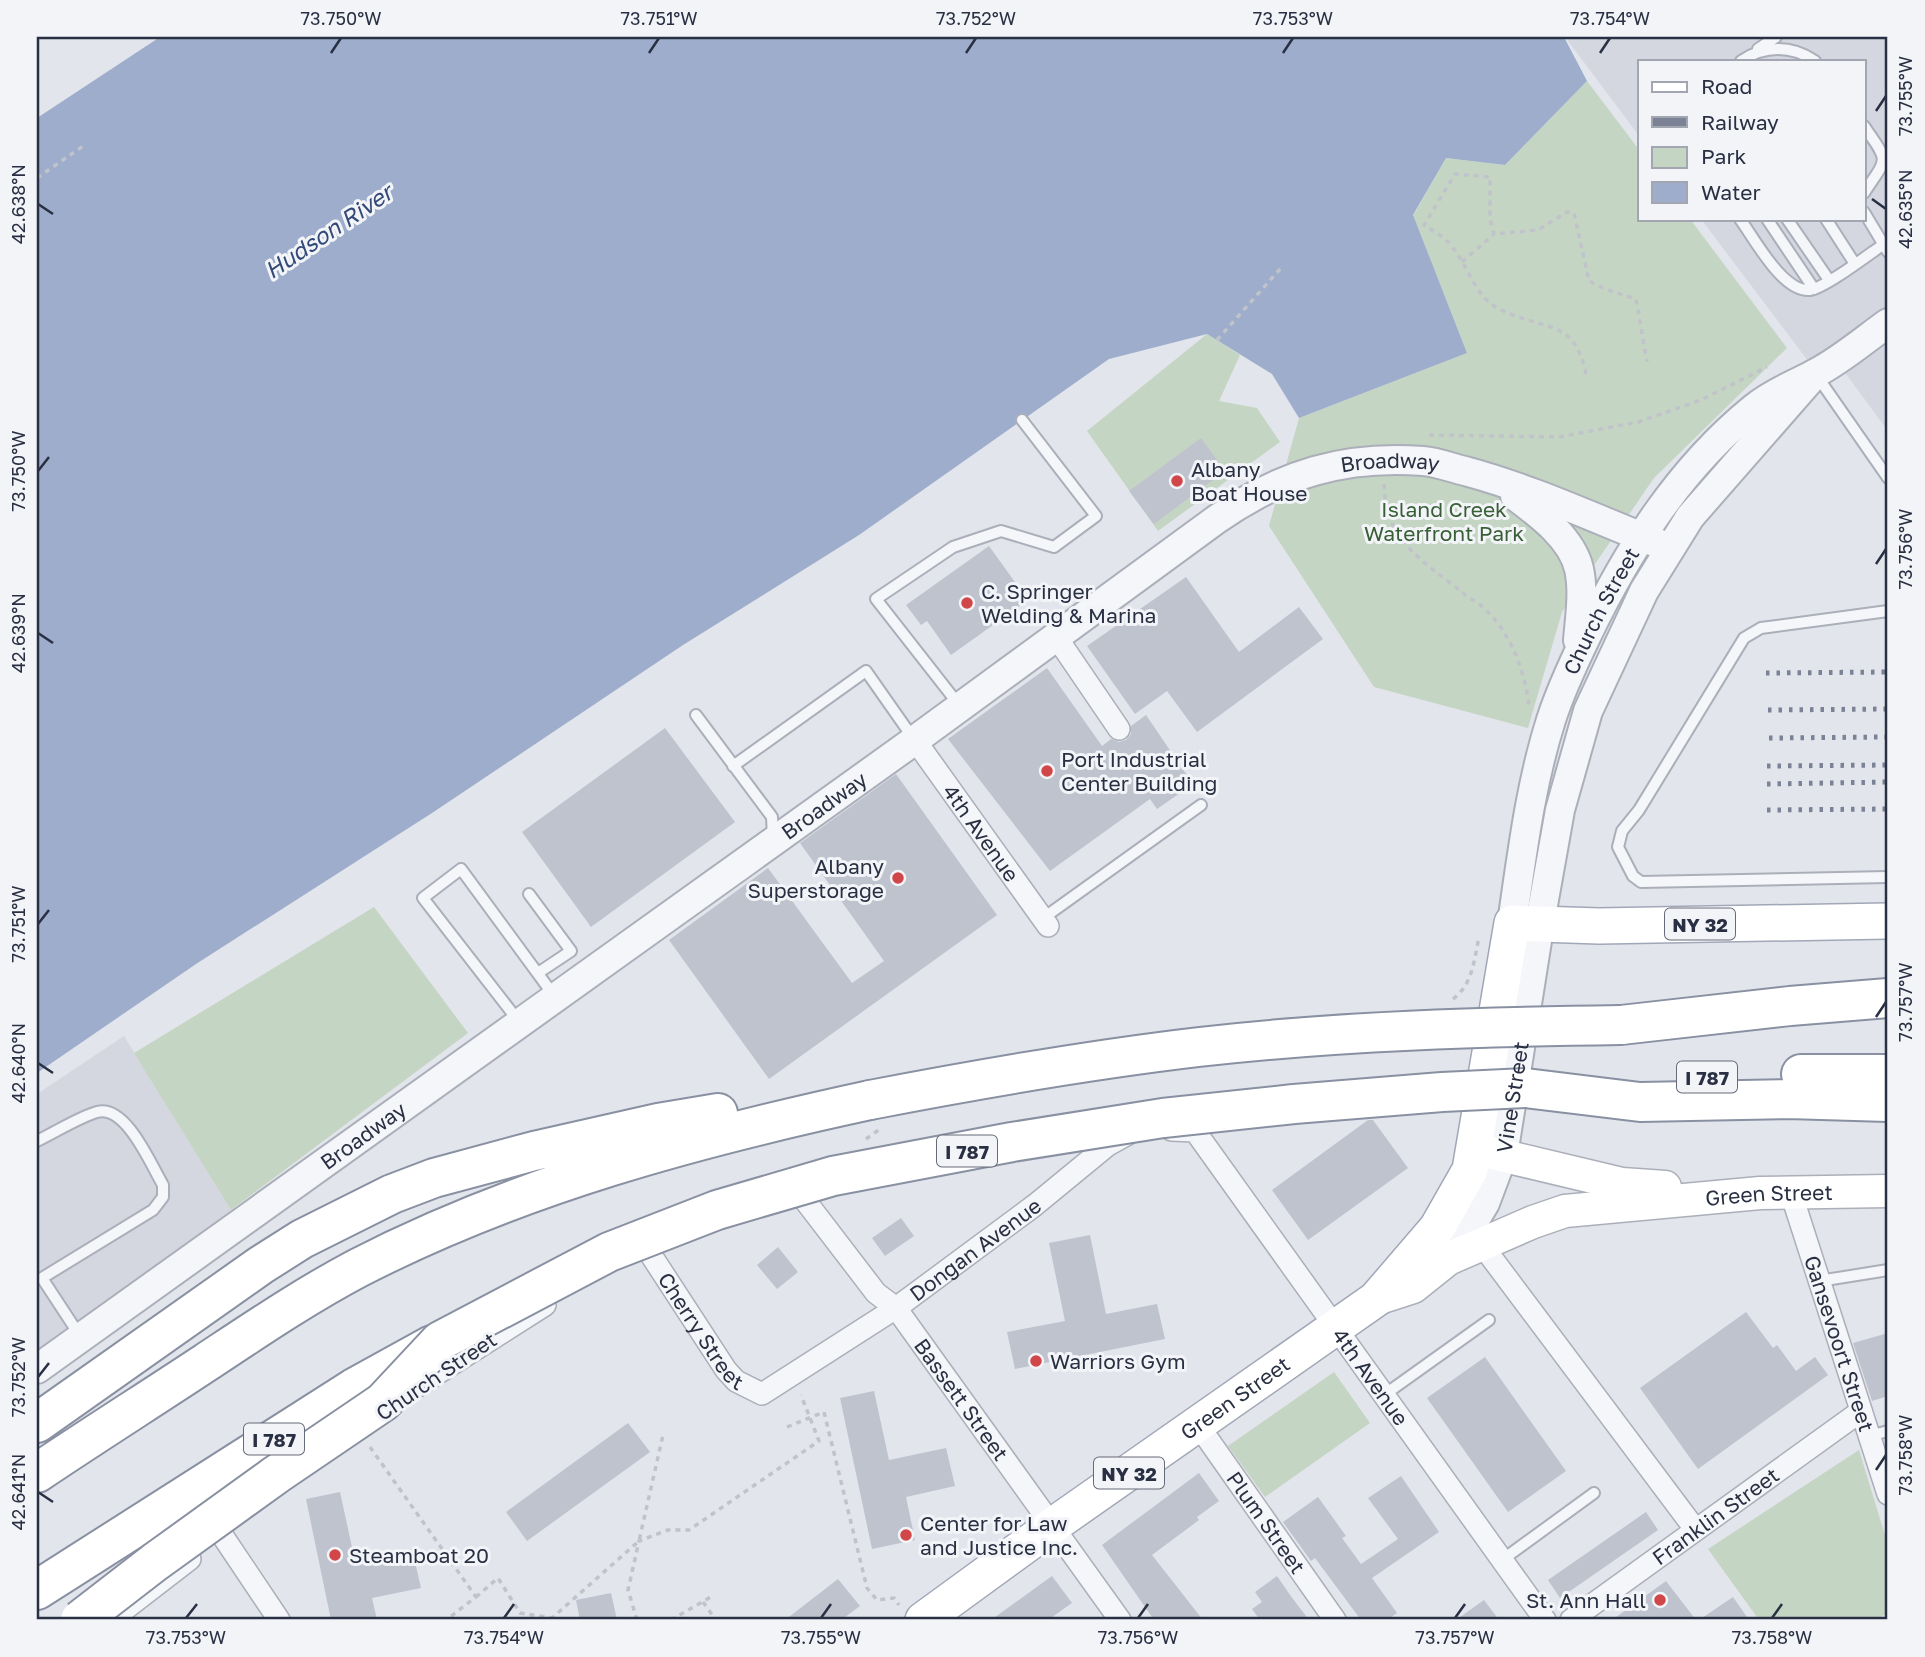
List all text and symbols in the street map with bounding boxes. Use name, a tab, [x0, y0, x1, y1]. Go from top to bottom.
text: 73.750°W	[301, 7, 381, 29]
text: 73.751°W	[620, 7, 698, 29]
text: 73.752°W	[936, 7, 1016, 29]
text: 73.753°W	[1253, 7, 1333, 29]
text: 73.754°W	[1570, 7, 1650, 29]
text: 73.755°W	[1894, 56, 1916, 136]
legend	[1638, 60, 1866, 220]
text: Road	[1701, 73, 1752, 99]
text: Railway	[1701, 109, 1779, 135]
text: Park	[1701, 143, 1747, 169]
text: 42.638°N	[7, 164, 29, 244]
text: 42.635°N	[1894, 169, 1916, 249]
water label: Hudson River	[259, 176, 400, 284]
text: Water	[1701, 179, 1761, 205]
text: 73.750°W	[7, 431, 29, 511]
street label: Broadway	[1339, 447, 1442, 478]
place label: Albany Boat House	[1191, 456, 1308, 506]
marker: Albany Boat House	[1169, 473, 1185, 489]
park label: Island Creek Waterfront Park	[1364, 496, 1524, 546]
text: 73.756°W	[1894, 509, 1916, 589]
street label: Church Street	[1557, 542, 1644, 679]
place label: C. Springer Welding & Marina	[981, 578, 1156, 628]
text: 42.639°N	[7, 593, 29, 673]
marker: C. Springer Welding & Marina	[959, 595, 975, 611]
place label: Port Industrial Center Building	[1061, 746, 1217, 796]
marker: Port Industrial Center Building	[1039, 763, 1055, 779]
street label: Broadway	[776, 766, 872, 845]
street label: 4th Avenue	[938, 779, 1025, 886]
place label: Albany Superstorage	[748, 853, 884, 903]
marker: Albany Superstorage	[890, 870, 906, 886]
text: 73.751°W	[7, 885, 29, 963]
road number: NY 32	[1665, 908, 1735, 940]
text: 73.757°W	[1894, 962, 1916, 1042]
text: 42.640°N	[7, 1023, 29, 1103]
street label: Vine Street	[1491, 1040, 1534, 1155]
road number: I 787	[1677, 1062, 1737, 1092]
street label: Broadway	[315, 1096, 411, 1175]
road number: I 787	[937, 1135, 997, 1166]
street label: Green Street	[1704, 1179, 1833, 1211]
street label: Dongan Avenue	[904, 1192, 1046, 1307]
street label: Gansevoort Street	[1799, 1252, 1880, 1435]
street label: Cherry Street	[653, 1267, 748, 1396]
street label: 4th Avenue	[1327, 1323, 1414, 1430]
street label: Church Street	[371, 1326, 501, 1426]
street label: Bassett Street	[909, 1333, 1014, 1466]
text: 73.752°W	[7, 1337, 29, 1417]
place label: Warriors Gym	[1050, 1348, 1186, 1374]
street label: Green Street	[1175, 1351, 1295, 1445]
marker: Warriors Gym	[1028, 1353, 1044, 1369]
text: 73.758°W	[1894, 1415, 1916, 1495]
road number: I 787	[244, 1424, 304, 1455]
text: 42.641°N	[7, 1454, 29, 1530]
road number: NY 32	[1094, 1457, 1164, 1488]
street label: Franklin Street	[1647, 1462, 1784, 1570]
street label: Plum Street	[1221, 1466, 1311, 1579]
place label: Center for Law and Justice Inc.	[920, 1510, 1078, 1560]
marker: Center for Law and Justice Inc.	[898, 1527, 914, 1543]
place label: Steamboat 20	[349, 1542, 489, 1568]
marker: Steamboat 20	[327, 1547, 343, 1563]
place label: St. Ann Hall	[1526, 1587, 1646, 1613]
marker: St. Ann Hall	[1652, 1592, 1668, 1608]
text: 73.753°W	[146, 1626, 226, 1648]
text: 73.754°W	[464, 1626, 544, 1648]
text: 73.755°W	[781, 1626, 861, 1648]
text: 73.756°W	[1098, 1626, 1178, 1648]
text: 73.757°W	[1415, 1626, 1495, 1648]
text: 73.758°W	[1732, 1626, 1812, 1648]

